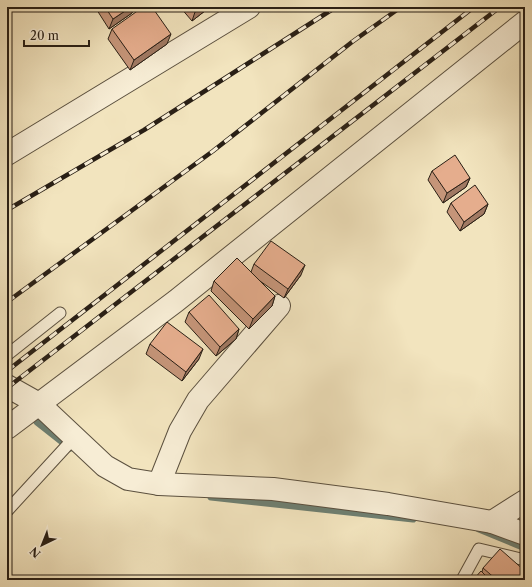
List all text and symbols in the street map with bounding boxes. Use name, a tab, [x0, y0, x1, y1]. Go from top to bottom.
scale bar	[24, 22, 89, 48]
text: 20 m	[30, 28, 59, 43]
north arrow	[22, 525, 62, 565]
text: N	[27, 544, 43, 561]

